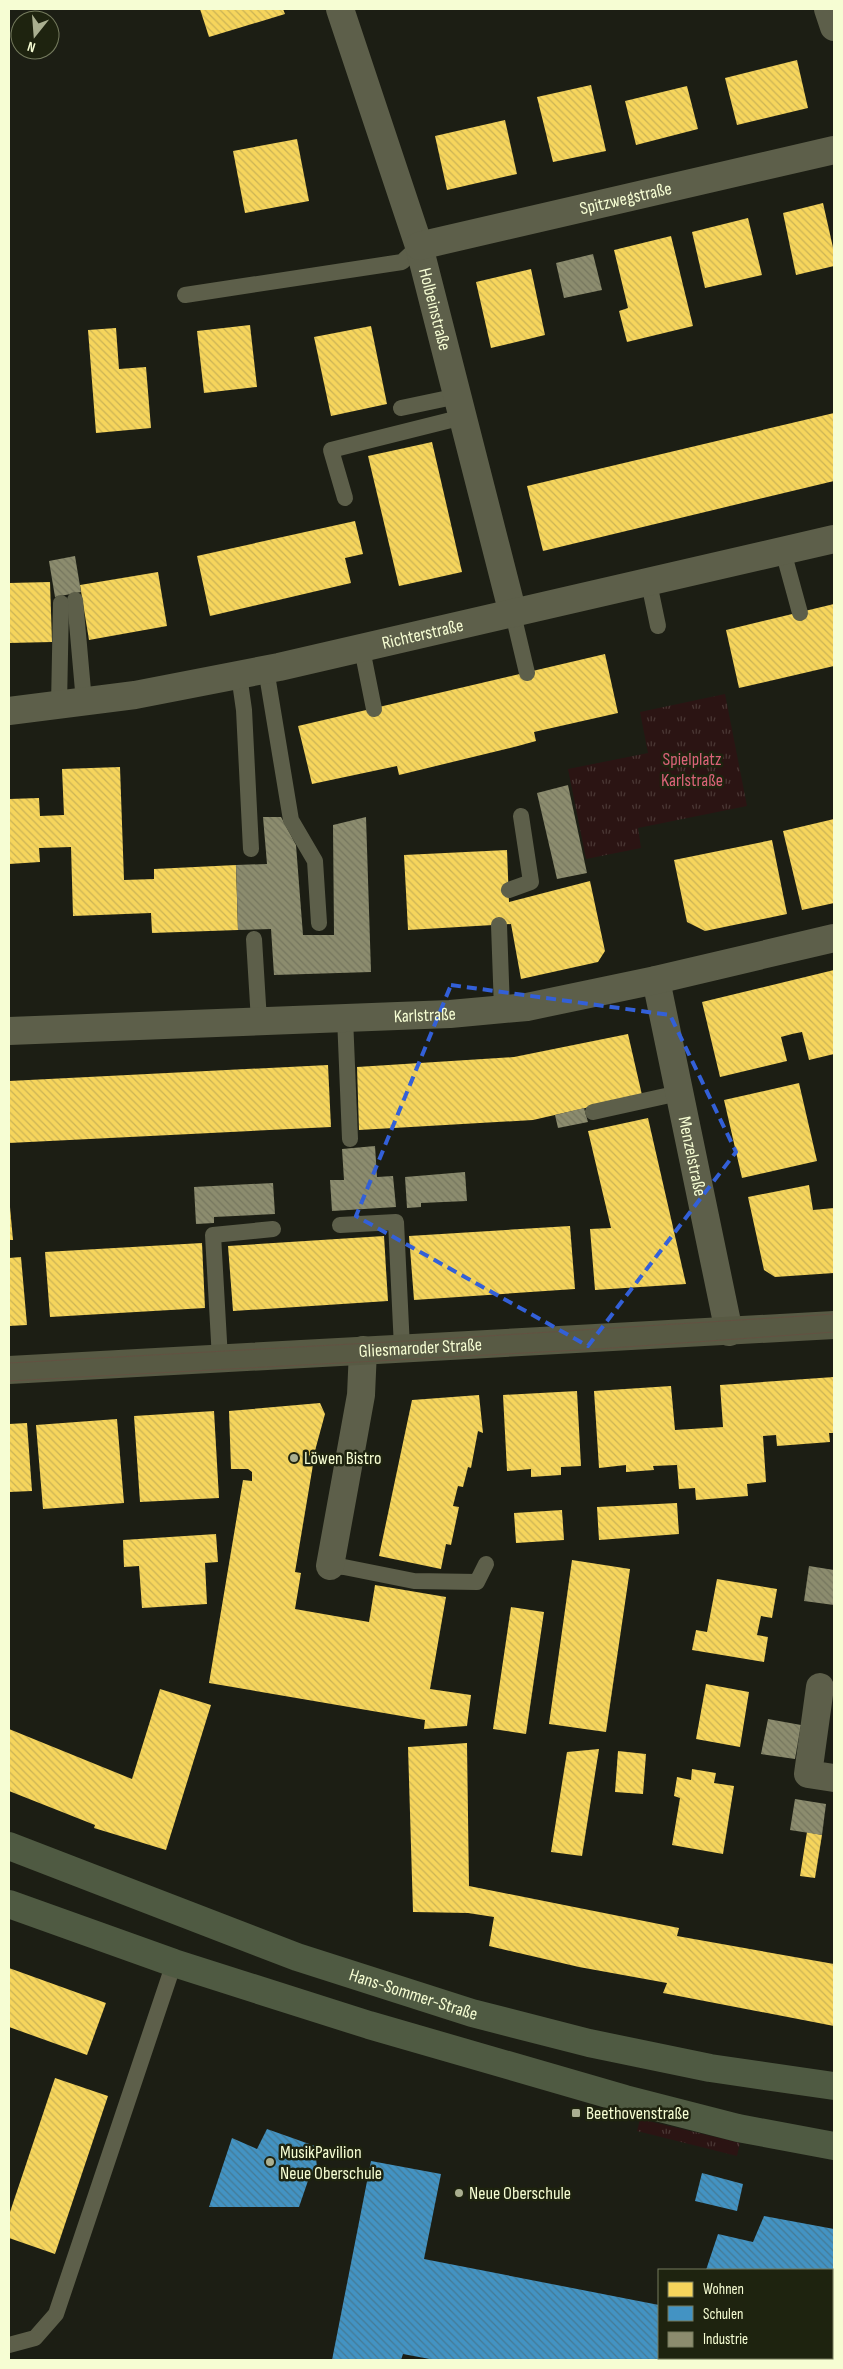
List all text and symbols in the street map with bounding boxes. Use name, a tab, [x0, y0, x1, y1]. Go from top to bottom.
north arrow	[10, 10, 60, 60]
text: N	[25, 38, 37, 56]
street label: Spitzwegstraße	[578, 177, 674, 219]
street label: Holbeinstraße	[415, 266, 456, 353]
street label: Richterstraße	[380, 614, 465, 653]
park label: Spielplatz Karlstraße	[661, 749, 723, 791]
street label: Karlstraße	[393, 1003, 457, 1027]
street label: Menzelstraße	[674, 1114, 711, 1198]
street label: Gliesmaroder Straße	[358, 1334, 483, 1361]
place label: Löwen Bistro	[304, 1448, 381, 1469]
marker: Löwen Bistro	[288, 1452, 300, 1464]
street label: Hans-Sommer-Straße	[347, 1964, 480, 2025]
place label: Beethovenstraße	[586, 2103, 689, 2124]
marker: Beethovenstraße	[570, 2107, 582, 2119]
place label: MusikPavilion Neue Oberschule	[280, 2142, 382, 2184]
marker: MusikPavilion Neue Oberschule	[264, 2156, 276, 2168]
place label: Neue Oberschule	[469, 2183, 571, 2204]
marker: Neue Oberschule	[453, 2187, 465, 2199]
legend	[658, 2269, 833, 2359]
text: Wohnen	[703, 2280, 744, 2299]
text: Schulen	[703, 2305, 743, 2324]
text: Industrie	[703, 2330, 748, 2349]

